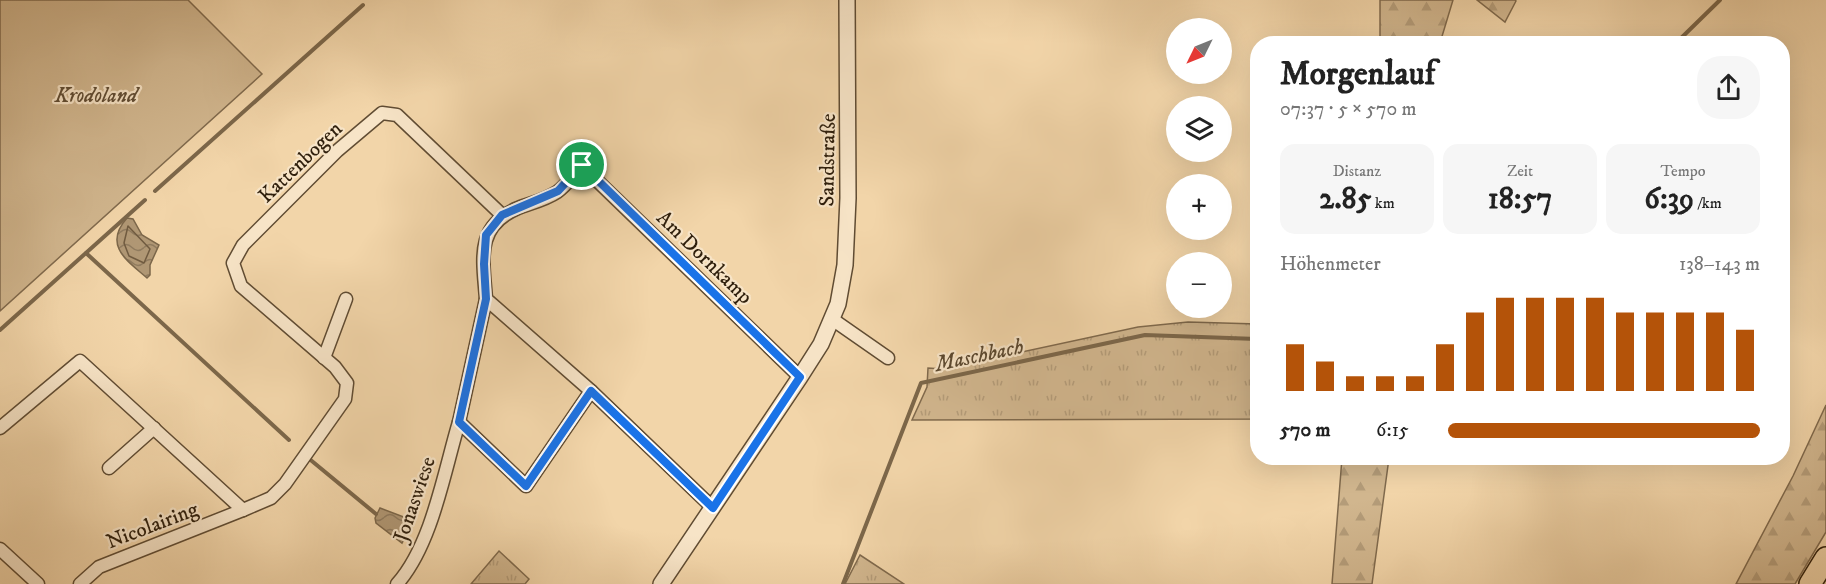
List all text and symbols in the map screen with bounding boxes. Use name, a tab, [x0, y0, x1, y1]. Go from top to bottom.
north arrow	[1166, 18, 1232, 84]
map controls	[1166, 18, 1232, 318]
text: Morgenlauf	[1280, 54, 1435, 95]
button: share	[1697, 56, 1760, 119]
park label: Krodoland	[54, 83, 140, 109]
button: layers	[1166, 96, 1232, 162]
text: 07:37 · 5 × 570 m	[1280, 97, 1417, 122]
street label: Sandstraße	[814, 113, 842, 207]
street label: Kattenbogen	[253, 116, 348, 209]
pin	[556, 139, 607, 190]
icon: arrive	[565, 148, 598, 181]
text: Distanz	[1333, 161, 1381, 181]
text: Zeit	[1507, 161, 1533, 181]
text: Tempo	[1661, 161, 1705, 181]
button: +	[1166, 174, 1232, 240]
text: 2.85	[1319, 181, 1371, 218]
text: 18:57	[1488, 181, 1552, 218]
text: 6:39	[1644, 181, 1694, 218]
text: km	[1371, 193, 1395, 213]
text: /km	[1694, 193, 1722, 213]
street label: Am Dornkamp	[651, 205, 758, 310]
button: −	[1166, 252, 1232, 318]
text: Höhenmeter	[1280, 252, 1381, 277]
text: 138–143 m	[1679, 252, 1760, 277]
water label: Maschbach	[931, 333, 1026, 378]
text: 570 m	[1280, 418, 1331, 443]
text: 6:15	[1376, 418, 1409, 443]
street label: Jonaswiese	[388, 453, 442, 547]
street label: Nicolairing	[103, 496, 203, 555]

